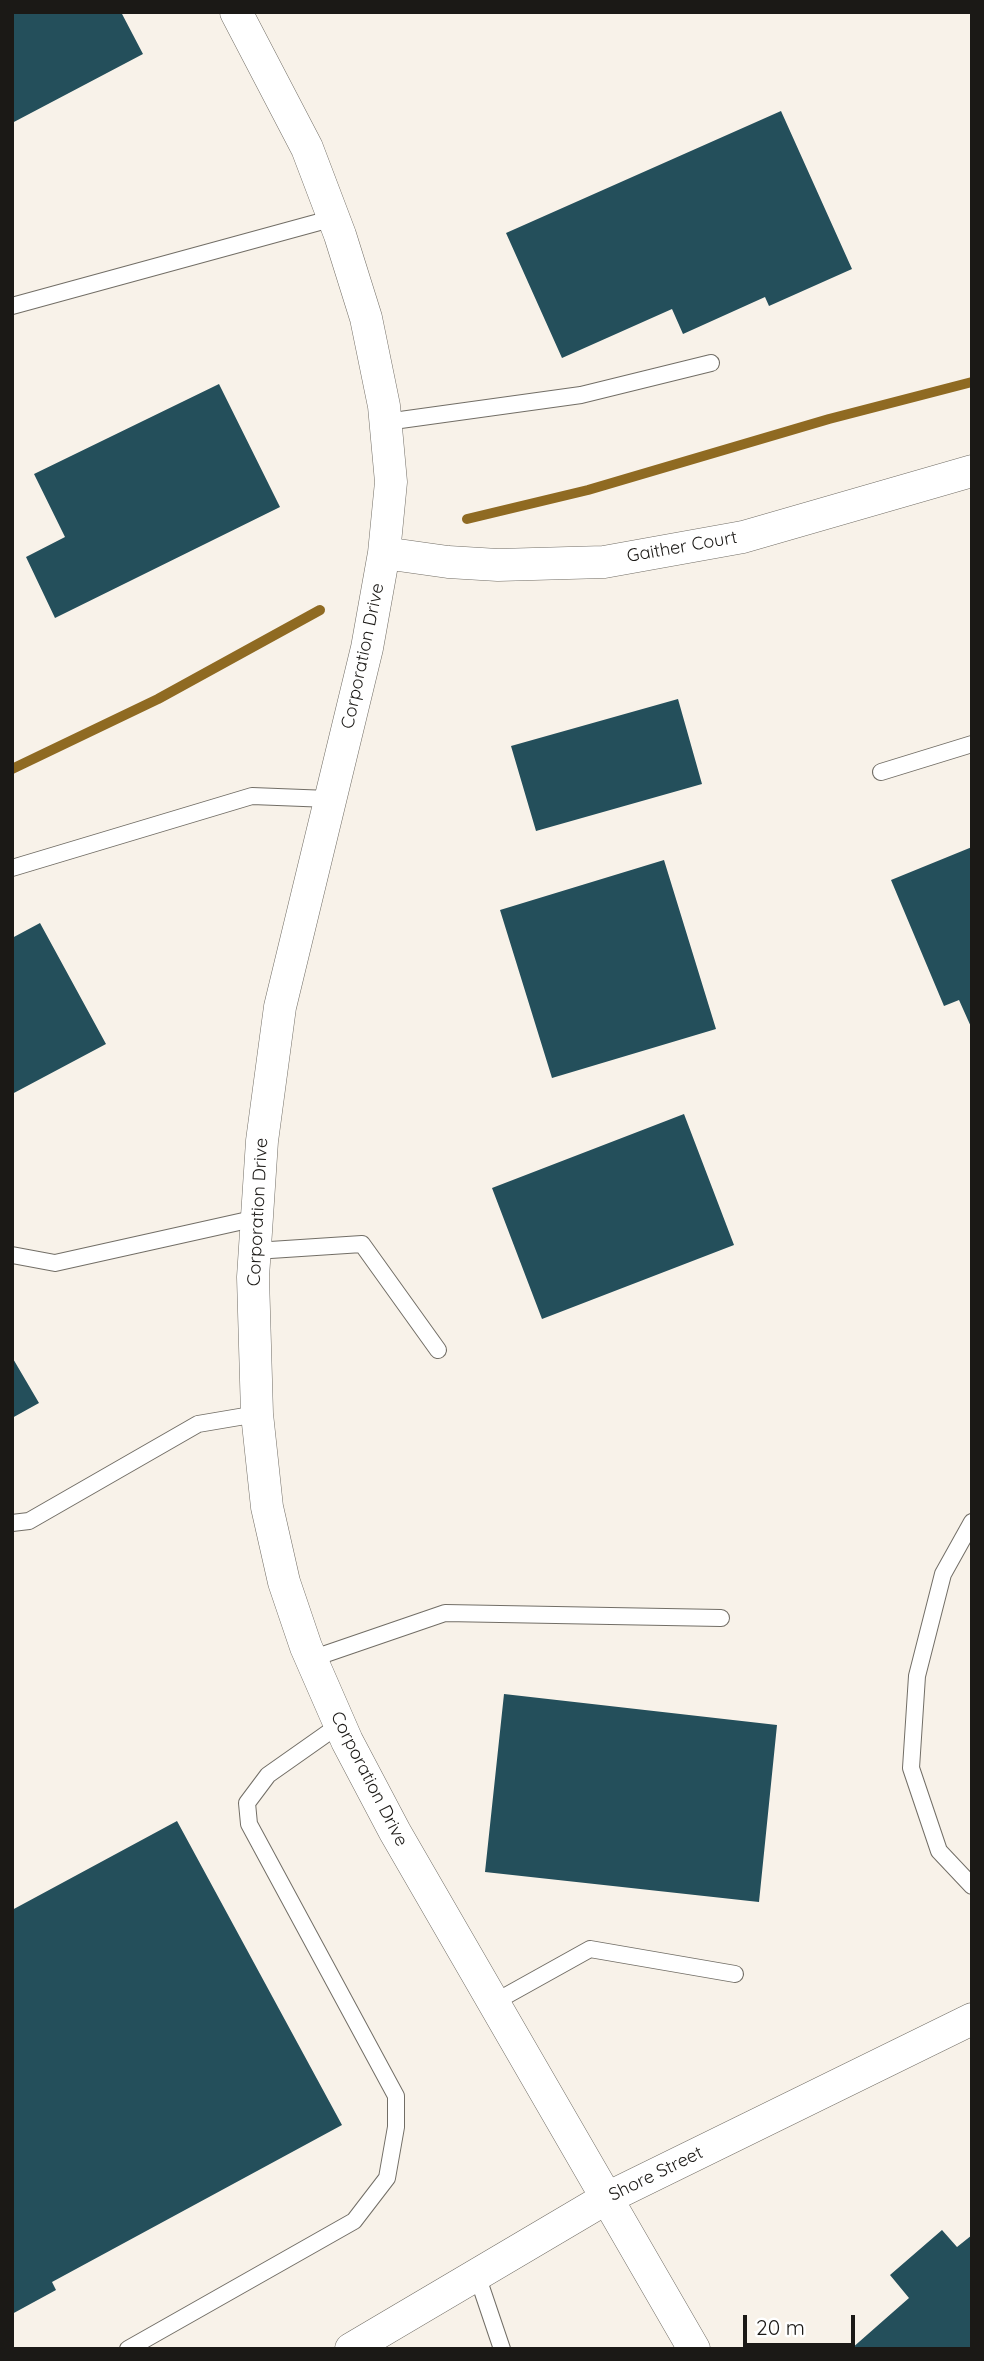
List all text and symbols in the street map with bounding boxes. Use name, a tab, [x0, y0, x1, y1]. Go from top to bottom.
street label: Gaither Court	[625, 527, 739, 567]
street label: Corporation Drive	[337, 581, 389, 731]
street label: Corporation Drive	[243, 1137, 273, 1287]
street label: Corporation Drive	[326, 1708, 412, 1850]
street label: Shore Street	[605, 2142, 707, 2206]
scale bar	[746, 2302, 858, 2346]
text: 20 m	[756, 2314, 805, 2340]

